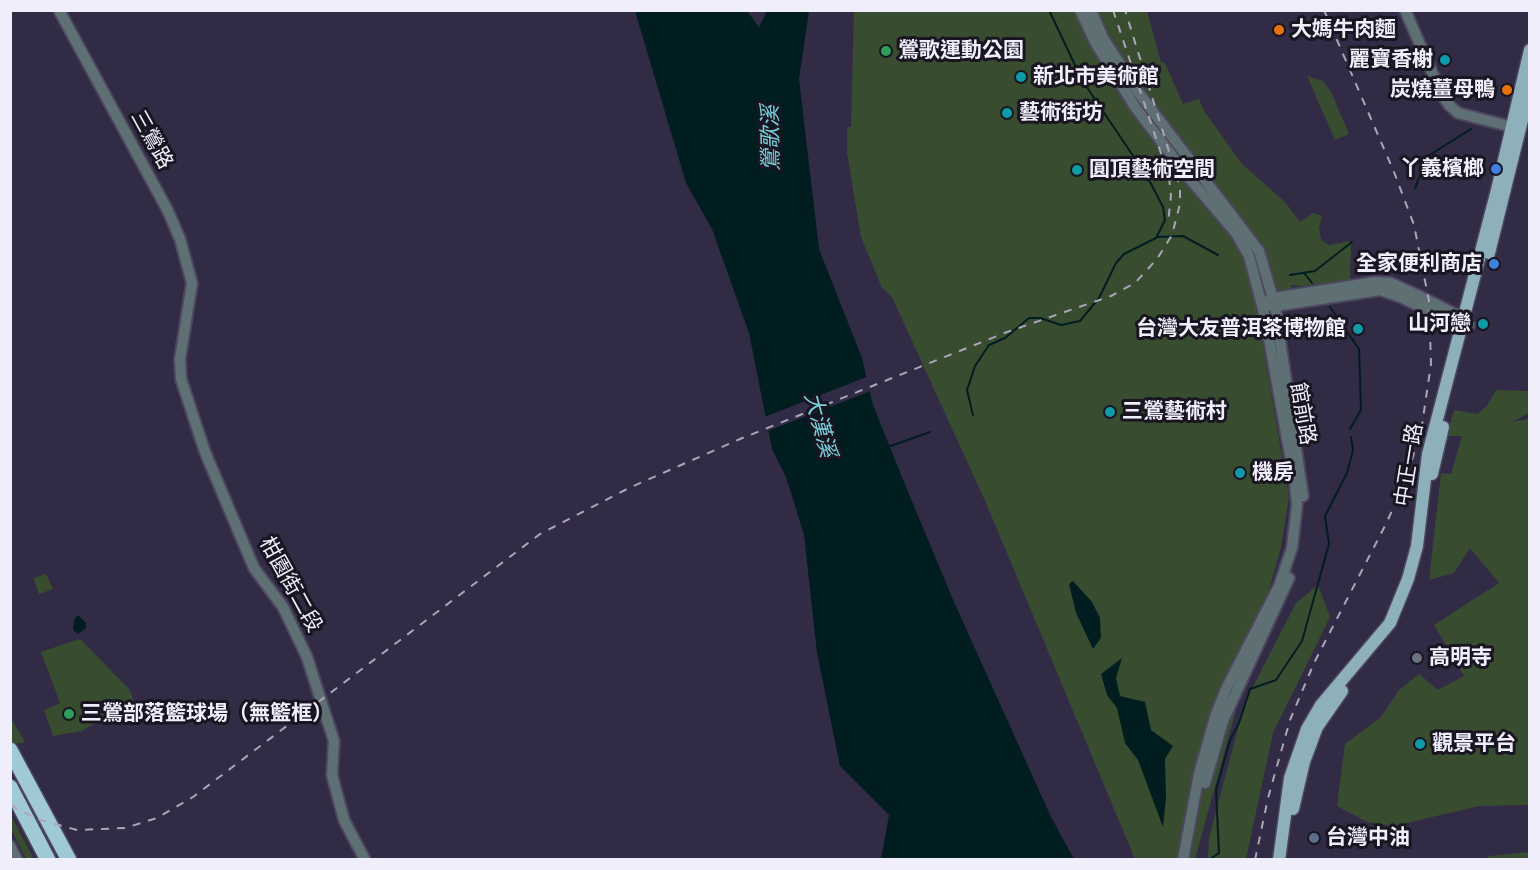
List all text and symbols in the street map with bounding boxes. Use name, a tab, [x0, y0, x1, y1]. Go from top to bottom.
place label: 大媽牛肉麵	[1291, 17, 1396, 43]
marker: 大媽牛肉麵	[1272, 23, 1286, 37]
place label: 鶯歌運動公園	[898, 38, 1024, 64]
marker: 鶯歌運動公園	[879, 44, 893, 58]
place label: 麗寶香榭	[1349, 47, 1433, 73]
marker: 麗寶香榭	[1438, 53, 1452, 67]
place label: 新北市美術館	[1033, 64, 1159, 90]
marker: 新北市美術館	[1014, 70, 1028, 84]
place label: 炭燒薑母鴨	[1390, 77, 1495, 103]
marker: 炭燒薑母鴨	[1500, 83, 1514, 97]
place label: 藝術街坊	[1019, 100, 1103, 126]
water label: 鶯歌溪	[758, 105, 786, 171]
street label: 三鶯路	[125, 106, 177, 174]
marker: 藝術街坊	[1000, 106, 1014, 120]
place label: 丫義檳榔	[1400, 156, 1484, 182]
place label: 圓頂藝術空間	[1089, 157, 1215, 183]
marker: 丫義檳榔	[1489, 162, 1503, 176]
marker: 圓頂藝術空間	[1070, 163, 1084, 177]
place label: 全家便利商店	[1356, 251, 1482, 277]
marker: 全家便利商店	[1487, 257, 1501, 271]
place label: 山河戀	[1408, 311, 1471, 337]
place label: 台灣大友普洱茶博物館	[1136, 316, 1346, 342]
marker: 山河戀	[1476, 317, 1490, 331]
marker: 台灣大友普洱茶博物館	[1351, 322, 1365, 336]
street label: 館前路	[1284, 381, 1320, 447]
water label: 大漢溪	[798, 390, 840, 460]
place label: 三鶯藝術村	[1122, 399, 1227, 425]
marker: 三鶯藝術村	[1103, 405, 1117, 419]
street label: 中正一路	[1391, 422, 1429, 508]
place label: 機房	[1252, 460, 1294, 486]
marker: 機房	[1233, 466, 1247, 480]
street label: 柑園街二段	[254, 533, 326, 637]
place label: 高明寺	[1429, 645, 1492, 671]
marker: 高明寺	[1410, 651, 1424, 665]
place label: 三鶯部落籃球場（無籃框）	[81, 701, 333, 727]
marker: 三鶯部落籃球場（無籃框）	[62, 707, 76, 721]
place label: 觀景平台	[1432, 731, 1516, 757]
marker: 觀景平台	[1413, 737, 1427, 751]
place label: 台灣中油	[1326, 825, 1410, 851]
marker: 台灣中油	[1307, 831, 1321, 845]

